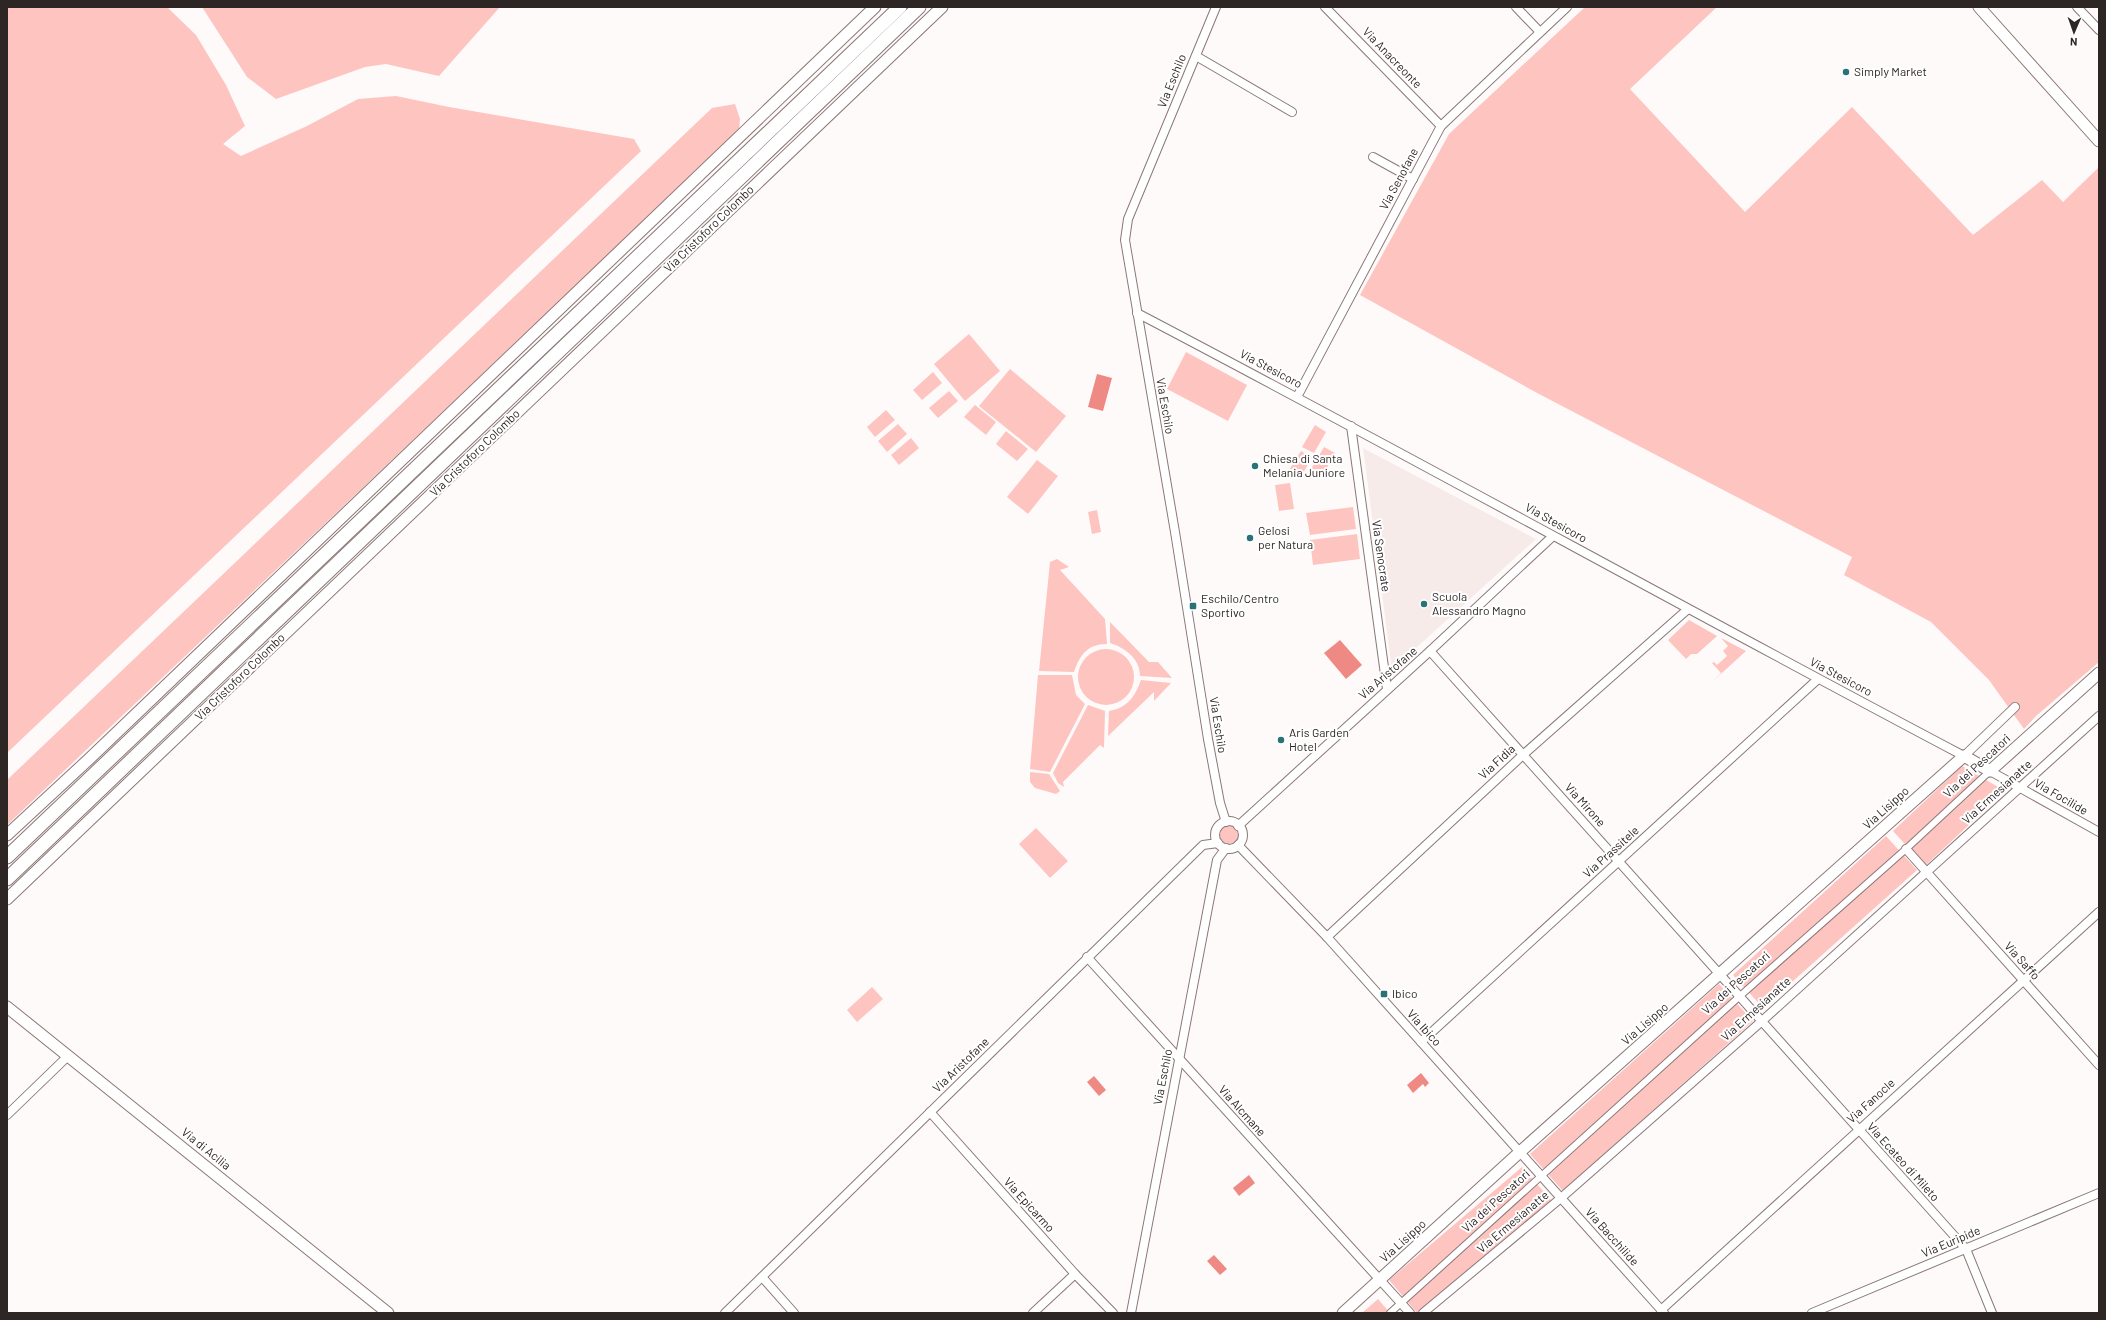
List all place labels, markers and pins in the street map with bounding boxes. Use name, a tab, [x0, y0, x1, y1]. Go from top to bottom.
place label: Simply Market	[1854, 64, 1927, 78]
marker: Simply Market	[1841, 67, 1851, 77]
place label: Chiesa di Santa Melania Juniore	[1263, 451, 1345, 479]
marker: Chiesa di Santa Melania Juniore	[1250, 461, 1260, 471]
place label: Gelosi per Natura	[1258, 523, 1313, 551]
marker: Gelosi per Natura	[1245, 533, 1255, 543]
place label: Scuola Alessandro Magno	[1432, 589, 1526, 617]
place label: Eschilo/Centro Sportivo	[1201, 591, 1279, 619]
marker: Scuola Alessandro Magno	[1419, 599, 1429, 609]
marker: Eschilo/Centro Sportivo	[1188, 601, 1198, 611]
place label: Aris Garden Hotel	[1289, 725, 1349, 753]
marker: Aris Garden Hotel	[1276, 735, 1286, 745]
place label: Ibico	[1392, 986, 1417, 1000]
marker: Ibico	[1379, 989, 1389, 999]

